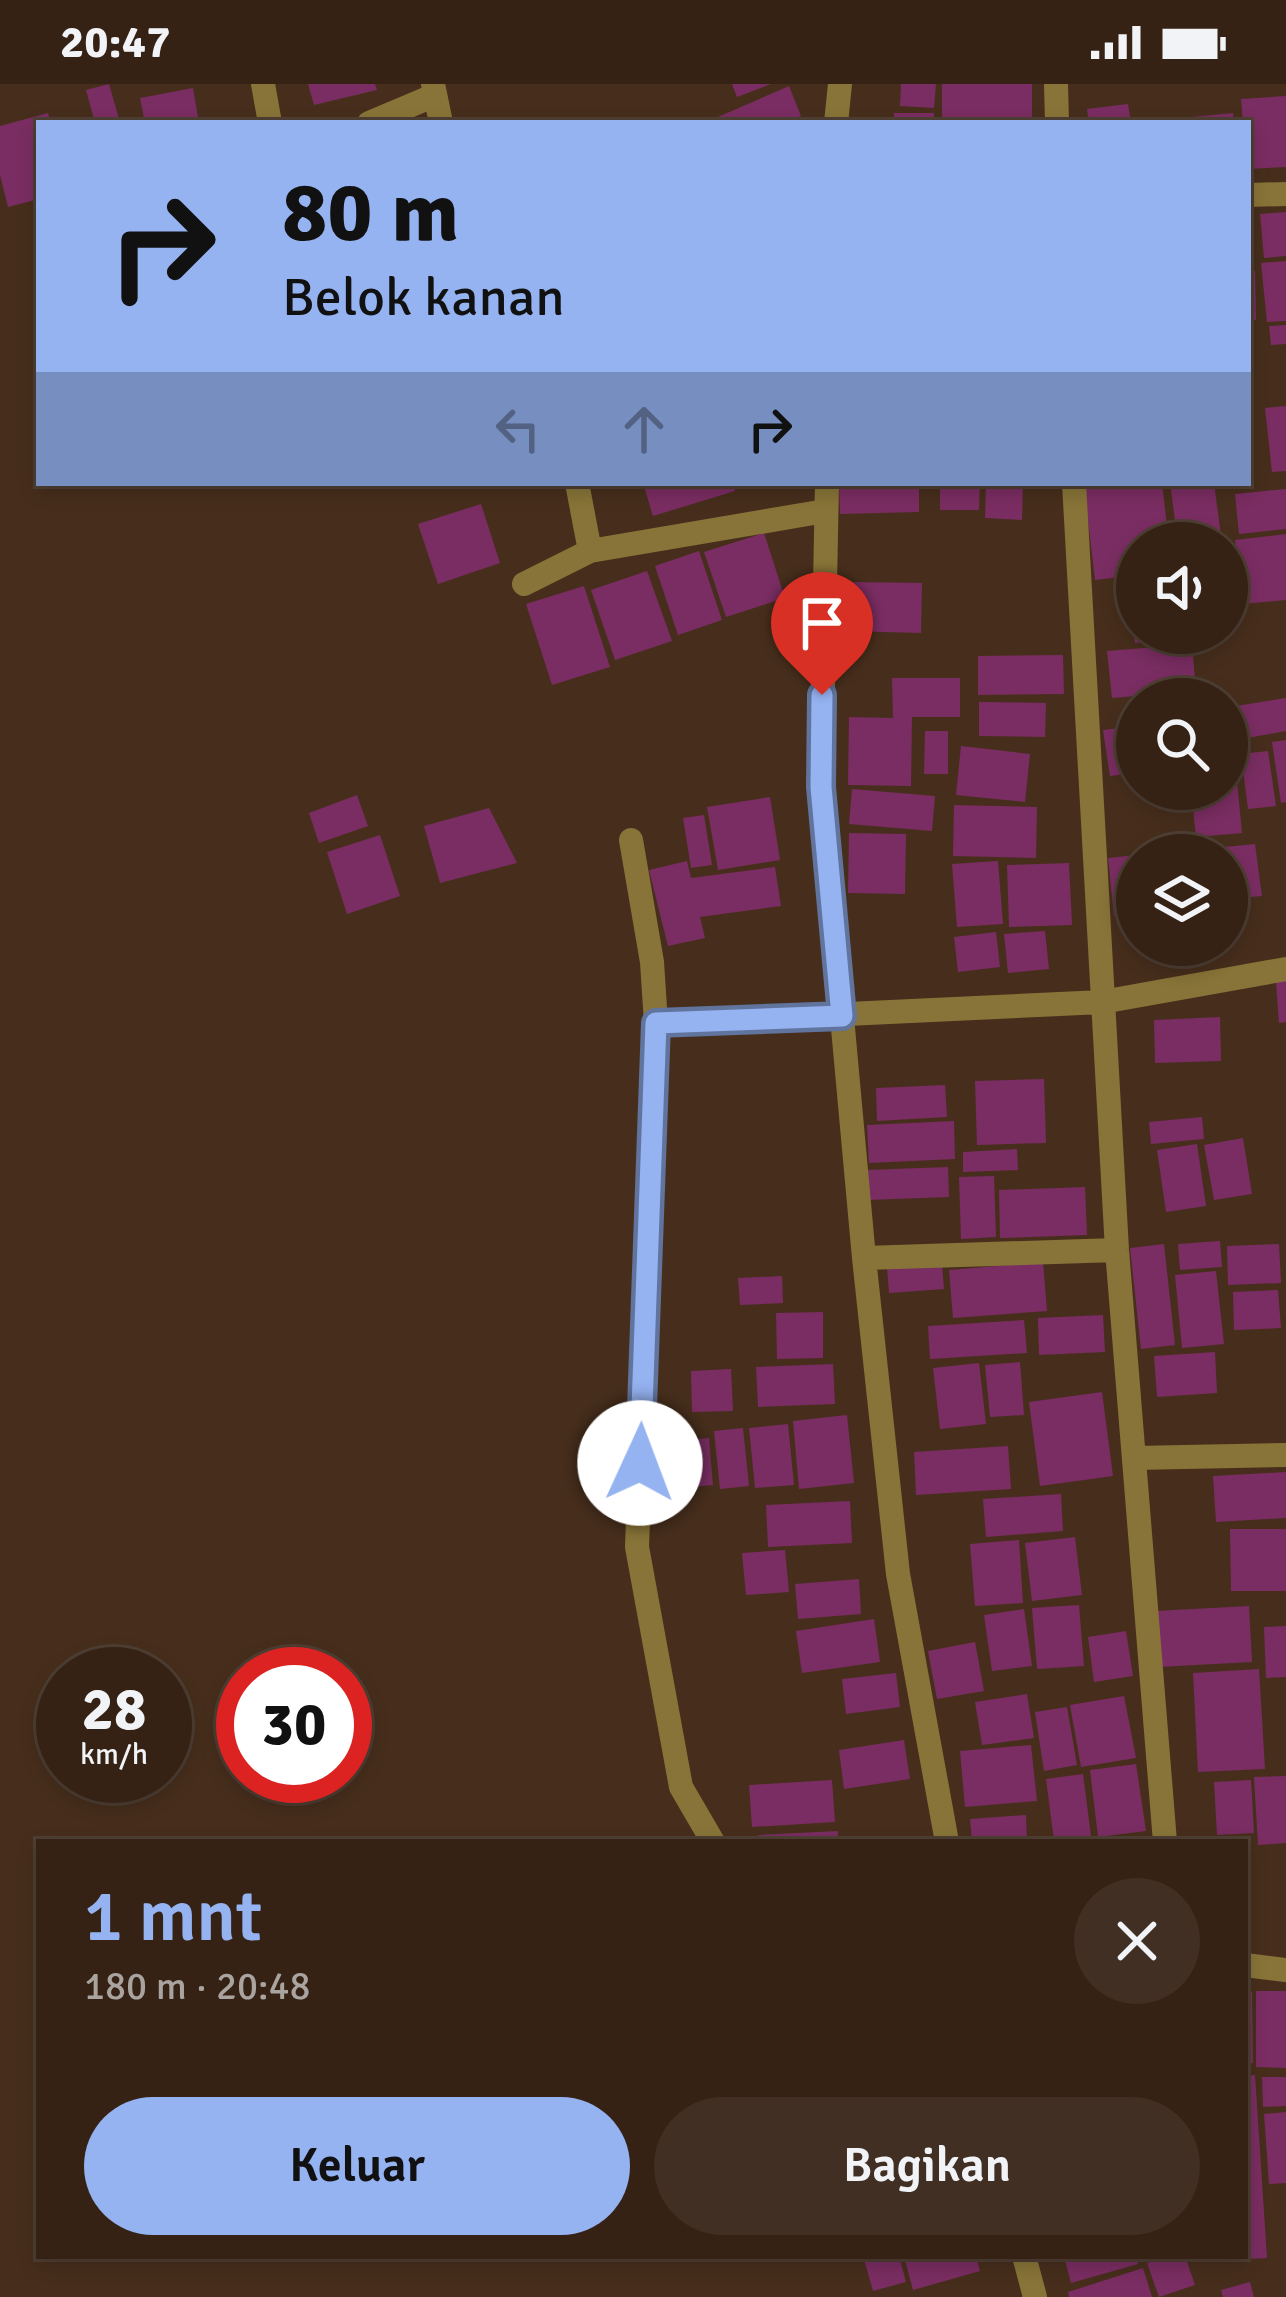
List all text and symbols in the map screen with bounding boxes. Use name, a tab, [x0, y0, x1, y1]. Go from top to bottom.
text: 20:47	[60, 15, 170, 70]
text: 80 m	[282, 161, 459, 265]
icon: right	[84, 168, 240, 324]
text: Belok kanan	[282, 264, 565, 331]
icon: left	[485, 396, 551, 462]
icon: ahead	[611, 396, 677, 462]
icon: right	[737, 396, 803, 462]
map controls	[1116, 522, 1248, 966]
button: sound	[1116, 522, 1248, 654]
pin	[771, 572, 873, 695]
icon: arrive	[789, 590, 855, 656]
button: search	[1116, 678, 1248, 810]
button: layers	[1116, 834, 1248, 966]
position arrow	[577, 1400, 703, 1526]
speed limit sign: 30	[216, 1647, 372, 1803]
text: 28	[82, 1673, 146, 1747]
text: km/h	[80, 1736, 148, 1773]
text: 1 mnt	[84, 1872, 262, 1961]
button: close	[1074, 1878, 1200, 2004]
text: 180 m · 20:48	[84, 1962, 311, 2010]
button: Keluar	[84, 2097, 630, 2235]
button: Bagikan	[654, 2097, 1200, 2235]

